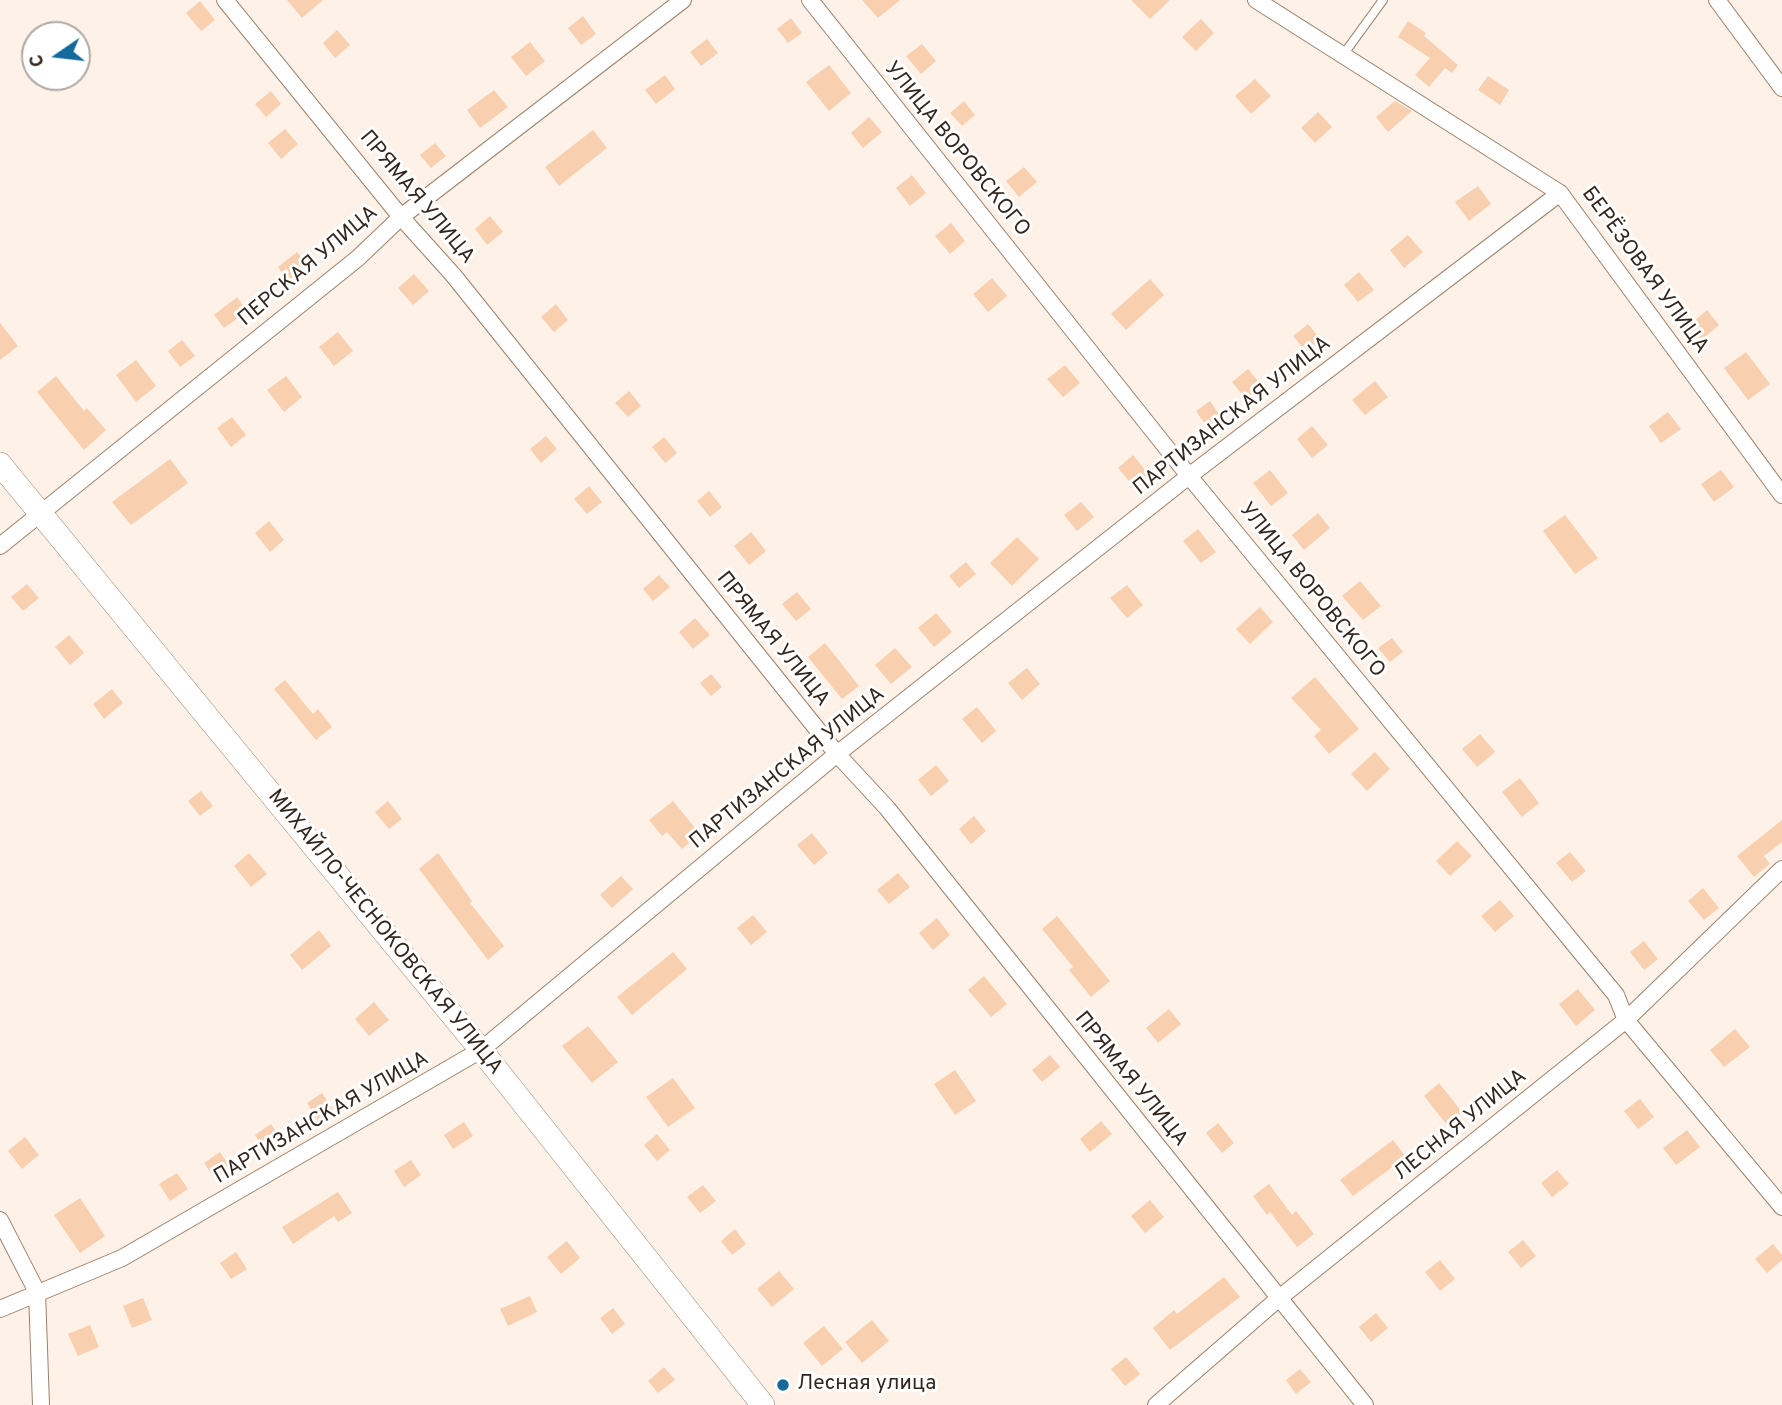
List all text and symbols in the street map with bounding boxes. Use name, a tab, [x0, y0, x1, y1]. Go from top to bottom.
north arrow	[21, 21, 91, 91]
text: С	[24, 52, 51, 69]
street label: УЛИЦА ВОРОВСКОГО	[878, 57, 1034, 243]
street label: ПРЯМАЯ УЛИЦА	[353, 126, 479, 270]
street label: БЕРЁЗОВАЯ УЛИЦА	[1575, 183, 1713, 359]
street label: ПЕРСКАЯ УЛИЦА	[234, 201, 384, 333]
street label: ПАРТИЗАНСКАЯ УЛИЦА	[1129, 332, 1337, 502]
street label: УЛИЦА ВОРОВСКОГО	[1233, 498, 1389, 684]
street label: ПРЯМАЯ УЛИЦА	[710, 568, 834, 712]
street label: ПАРТИЗАНСКАЯ УЛИЦА	[685, 683, 891, 855]
street label: МИХАЙЛО-ЧЕСНОКОВСКАЯ УЛИЦА	[261, 785, 507, 1081]
street label: ПРЯМАЯ УЛИЦА	[1068, 1008, 1192, 1152]
street label: ПАРТИЗАНСКАЯ УЛИЦА	[210, 1047, 434, 1191]
street label: ЛЕСНАЯ УЛИЦА	[1390, 1065, 1532, 1187]
place label: Лесная улица	[797, 1372, 936, 1398]
marker: Лесная улица	[775, 1377, 791, 1393]

